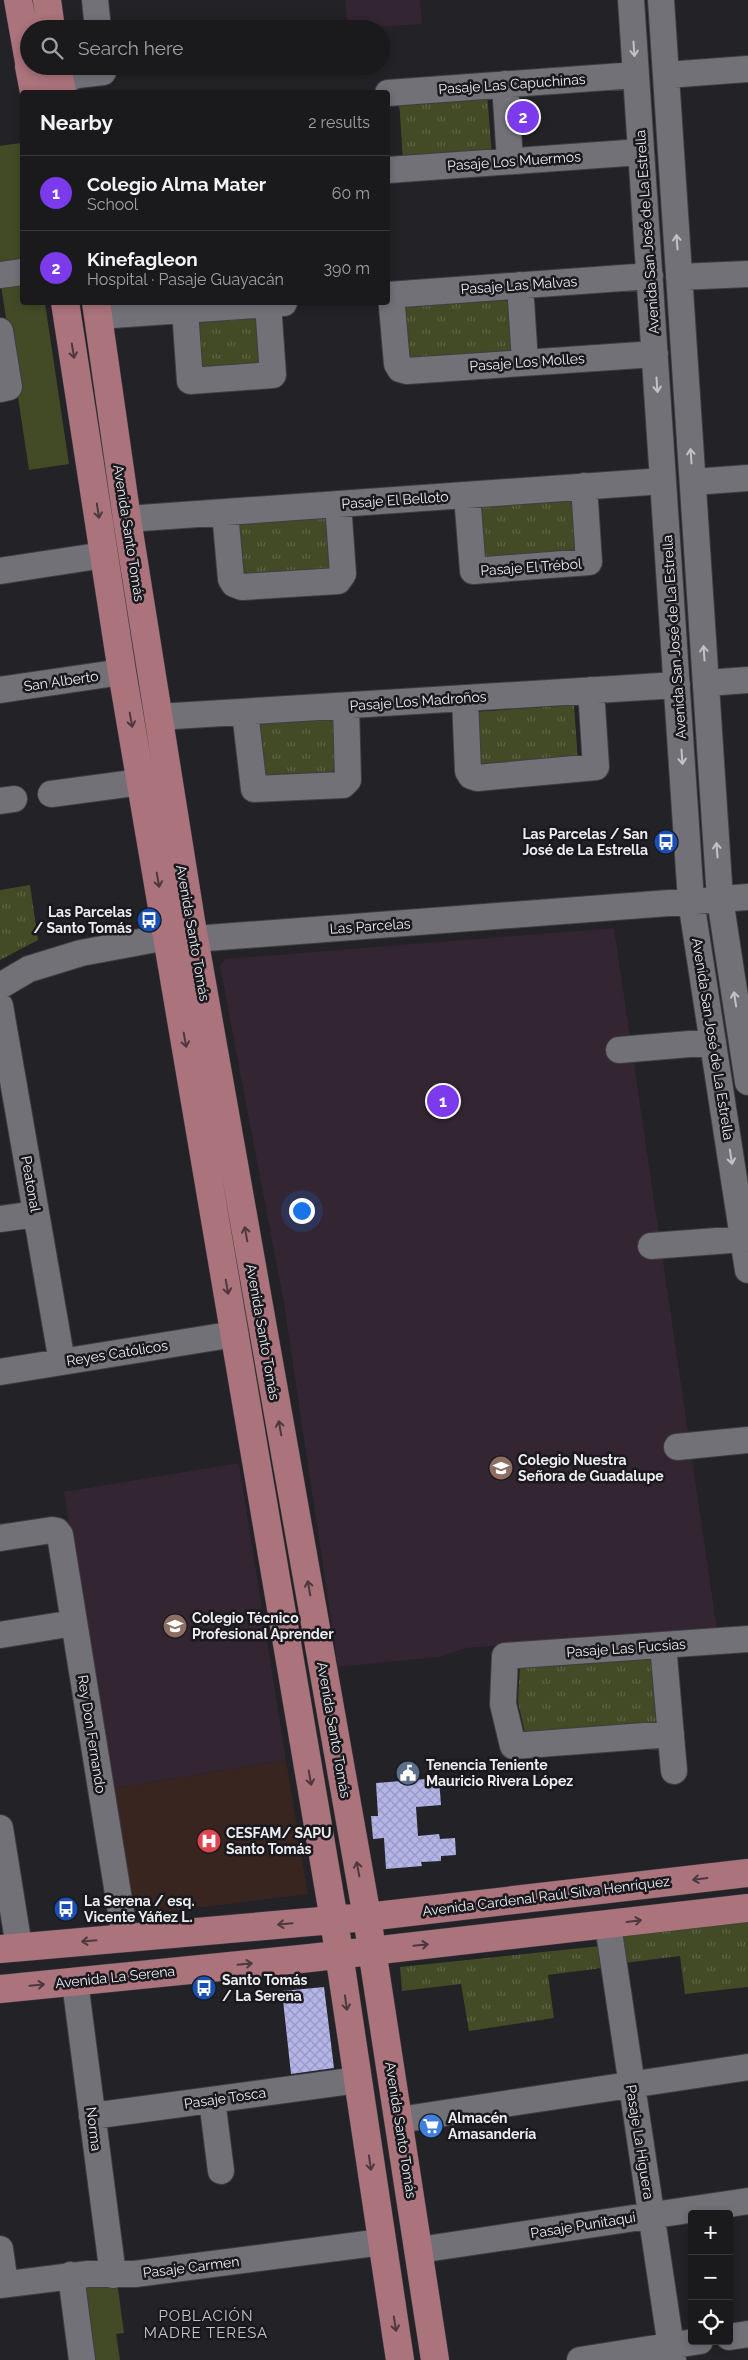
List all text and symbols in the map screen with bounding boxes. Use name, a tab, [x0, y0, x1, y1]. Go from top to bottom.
search box	[20, 20, 390, 75]
icon: search	[38, 34, 66, 62]
text: Search here	[78, 37, 184, 59]
one-way arrow	[630, 40, 639, 56]
street label: Pasaje Las Capuchinas	[438, 71, 586, 97]
pin: 2	[507, 98, 539, 136]
text: Nearby	[40, 110, 113, 135]
text: 2 results	[308, 113, 370, 132]
street label: Avenida San José de La Estrella	[632, 129, 662, 335]
street label: Pasaje Los Muermos	[447, 148, 582, 174]
text: Colegio Alma Mater	[87, 173, 266, 195]
text: 1	[52, 184, 60, 203]
text: 60 m	[332, 184, 370, 203]
text: School	[87, 195, 138, 214]
one-way arrow	[673, 234, 682, 250]
text: Kinefagleon	[87, 248, 198, 270]
text: 2	[51, 259, 61, 278]
text: 390 m	[324, 259, 370, 278]
text: Hospital · Pasaje Guayacán	[87, 270, 284, 289]
street label: Pasaje Las Malvas	[460, 273, 578, 297]
one-way arrow	[68, 342, 78, 358]
street label: Pasaje Los Molles	[469, 350, 585, 374]
one-way arrow	[652, 377, 661, 393]
one-way arrow	[687, 448, 696, 464]
street label: Avenida Santo Tomás	[110, 463, 148, 603]
street label: Pasaje El Belloto	[341, 488, 449, 512]
one-way arrow	[93, 503, 103, 519]
street label: Avenida San José de La Estrella	[659, 534, 689, 740]
street label: Pasaje El Trébol	[480, 555, 582, 579]
one-way arrow	[700, 645, 709, 661]
street label: San Alberto	[23, 668, 99, 694]
street label: Pasaje Los Madroños	[349, 688, 487, 714]
one-way arrow	[126, 712, 136, 728]
one-way arrow	[677, 749, 686, 765]
place label: Las Parcelas / San José de La Estrella	[522, 826, 648, 858]
bus stop icon: Las Parcelas / San José de La Estrella	[653, 829, 679, 855]
one-way arrow	[713, 843, 722, 859]
street label: Avenida Santo Tomás	[173, 863, 213, 1003]
one-way arrow	[153, 872, 163, 888]
place label: Las Parcelas / Santo Tomás	[33, 904, 132, 936]
bus stop icon: Las Parcelas / Santo Tomás	[136, 907, 162, 933]
street label: Las Parcelas	[329, 915, 411, 937]
street label: Avenida San José de La Estrella	[689, 937, 737, 1141]
one-way arrow	[730, 992, 740, 1008]
one-way arrow	[180, 1032, 190, 1048]
pin: 1	[427, 1082, 459, 1120]
one-way arrow	[726, 1149, 736, 1165]
street label: Peatonal	[18, 1155, 44, 1214]
your location	[289, 1198, 315, 1224]
one-way arrow	[241, 1226, 251, 1242]
street label: Avenida Santo Tomás	[243, 1262, 283, 1402]
one-way arrow	[222, 1279, 232, 1295]
street label: Reyes Católicos	[65, 1337, 169, 1369]
one-way arrow	[275, 1421, 285, 1437]
place label: Colegio Nuestra Señora de Guadalupe	[518, 1452, 664, 1484]
school or university icon: Colegio Nuestra Señora de Guadalupe	[488, 1455, 514, 1481]
one-way arrow	[303, 1581, 313, 1597]
place label: Colegio Técnico Profesional Aprender	[192, 1610, 334, 1642]
school or university icon: Colegio Técnico Profesional Aprender	[162, 1613, 188, 1639]
street label: Pasaje Las Fucsias	[566, 1636, 686, 1660]
street label: Avenida Santo Tomás	[314, 1660, 354, 1800]
street label: Rey Don Fernando	[75, 1674, 109, 1794]
place label: Tenencia Teniente Mauricio Rivera López	[426, 1757, 573, 1789]
public building icon: Tenencia Teniente Mauricio Rivera López	[395, 1760, 421, 1786]
one-way arrow	[305, 1769, 315, 1785]
place label: CESFAM/ SAPU Santo Tomás	[226, 1825, 332, 1857]
hospital icon: CESFAM/ SAPU Santo Tomás	[196, 1828, 222, 1854]
one-way arrow	[353, 1862, 363, 1878]
street label: Avenida Cardenal Raúl Silva Henríquez	[421, 1873, 671, 1919]
one-way arrow	[692, 1874, 708, 1884]
place label: La Serena / esq. Vicente Yáñez L.	[84, 1893, 195, 1925]
bus stop icon: La Serena / esq. Vicente Yáñez L.	[53, 1896, 79, 1922]
one-way arrow	[626, 1916, 642, 1926]
one-way arrow	[278, 1920, 294, 1929]
one-way arrow	[81, 1936, 97, 1946]
one-way arrow	[412, 1940, 428, 1950]
one-way arrow	[237, 1959, 253, 1969]
street label: Avenida La Serena	[54, 1963, 176, 1991]
place label: Santo Tomás / La Serena	[222, 1972, 308, 2004]
bus stop icon: Santo Tomás / La Serena	[191, 1975, 217, 2001]
one-way arrow	[29, 1981, 45, 1990]
one-way arrow	[342, 1994, 352, 2010]
street label: Avenida Santo Tomás	[382, 2060, 420, 2200]
street label: Pasaje La Higuera	[623, 2083, 657, 2201]
street label: Pasaje Tosca	[183, 2084, 267, 2112]
street label: Norma	[83, 2106, 105, 2152]
place label: Almacén Amasandería	[448, 2110, 536, 2142]
supermarket icon: Almacén Amasandería	[418, 2113, 444, 2139]
one-way arrow	[366, 2155, 376, 2171]
street label: Pasaje Punitaqui	[529, 2209, 637, 2241]
map controls	[688, 2210, 733, 2345]
button: +	[688, 2210, 733, 2255]
street label: Pasaje Carmen	[142, 2253, 240, 2281]
button: −	[688, 2255, 733, 2300]
button: locate	[688, 2300, 733, 2345]
district label: POBLACIÓN MADRE TERESA	[144, 2307, 268, 2342]
one-way arrow	[390, 2316, 400, 2332]

